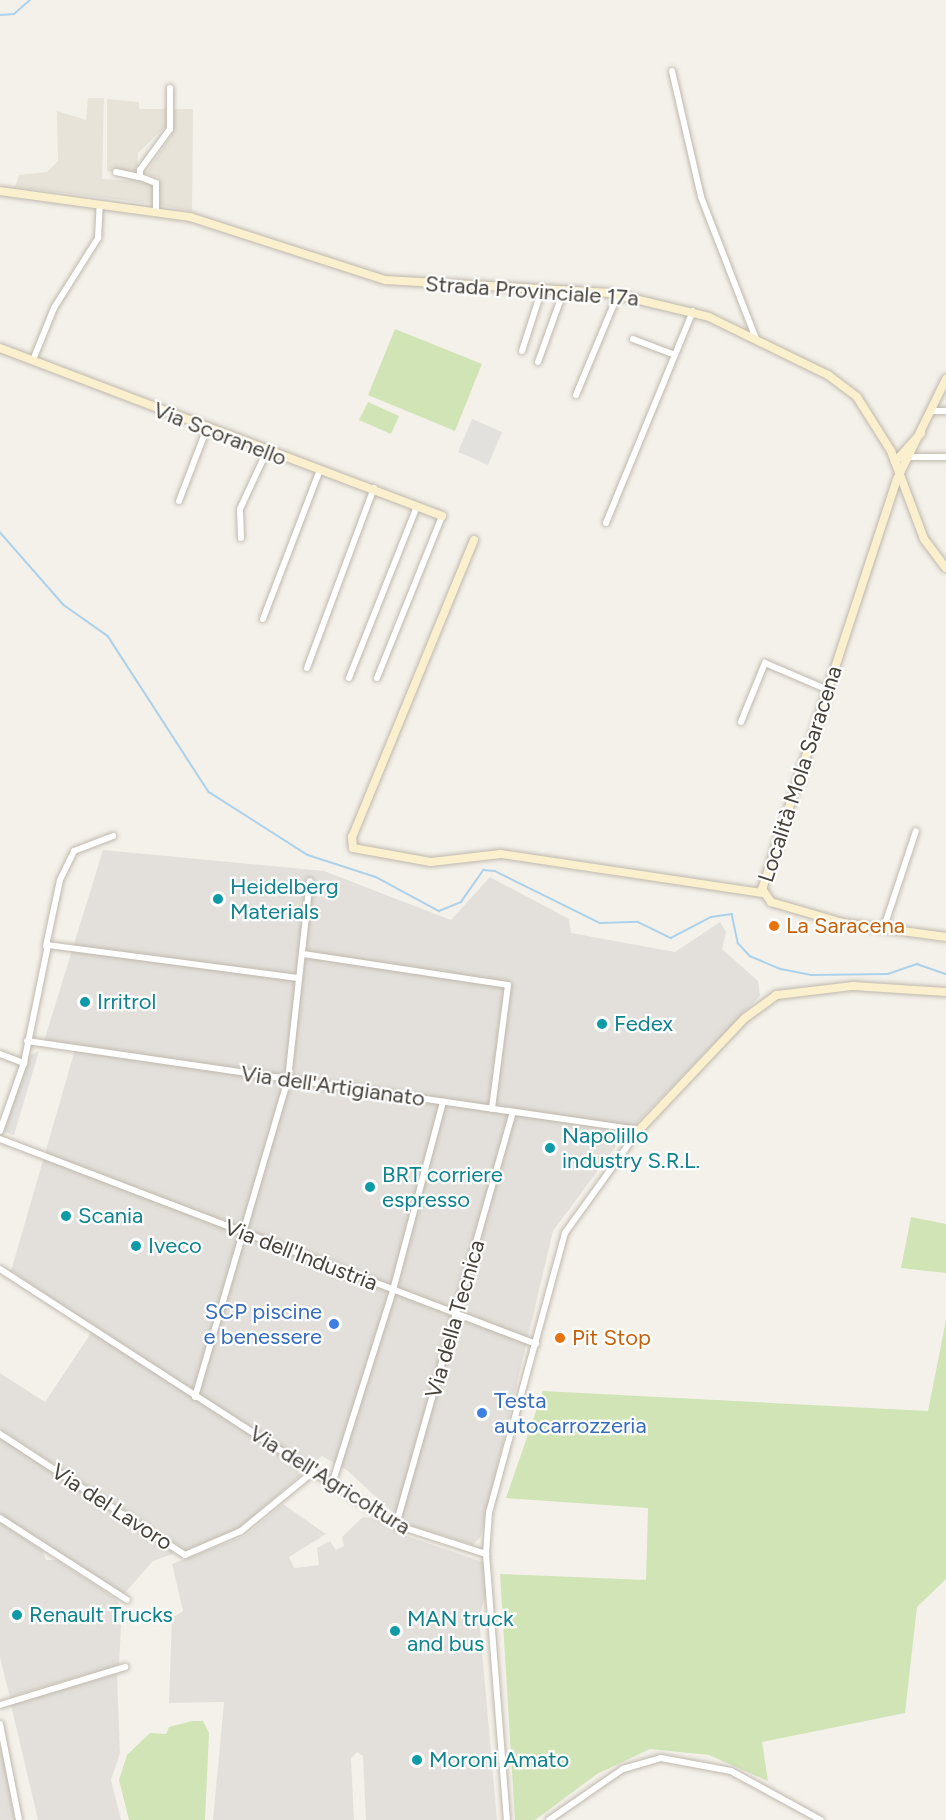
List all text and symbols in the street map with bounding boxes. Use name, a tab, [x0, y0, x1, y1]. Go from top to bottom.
street label: Strada Provinciale 17a	[424, 270, 640, 312]
street label: Via Scoranello	[150, 396, 290, 472]
street label: Località Mola Saracena	[753, 663, 847, 885]
place label: Heidelberg Materials	[230, 873, 339, 924]
marker: Heidelberg Materials	[211, 892, 225, 906]
place label: La Saracena	[786, 913, 905, 939]
marker: La Saracena	[767, 919, 781, 933]
place label: Irritrol	[97, 989, 156, 1015]
marker: Irritrol	[78, 995, 92, 1009]
place label: Fedex	[614, 1011, 673, 1037]
marker: Fedex	[595, 1017, 609, 1031]
street label: Via dell'Artigianato	[239, 1060, 427, 1112]
place label: Napolillo industry S.R.L.	[562, 1122, 700, 1174]
marker: Napolillo industry S.R.L.	[543, 1141, 557, 1155]
place label: BRT corriere espresso	[382, 1161, 503, 1212]
marker: BRT corriere espresso	[363, 1180, 377, 1194]
place label: Scania	[78, 1203, 143, 1229]
marker: Scania	[59, 1209, 73, 1223]
street label: Via dell'Industria	[221, 1214, 381, 1296]
place label: Iveco	[148, 1233, 202, 1259]
street label: Via della Tecnica	[420, 1237, 490, 1401]
marker: Iveco	[129, 1239, 143, 1253]
place label: SCP piscine e benessere	[203, 1298, 322, 1350]
marker: SCP piscine e benessere	[327, 1317, 341, 1331]
place label: Pit Stop	[572, 1325, 651, 1351]
marker: Pit Stop	[553, 1331, 567, 1345]
place label: Testa autocarrozzeria	[494, 1387, 647, 1438]
marker: Testa autocarrozzeria	[475, 1406, 489, 1420]
street label: Via dell'Agricoltura	[245, 1420, 415, 1540]
street label: Via del Lavoro	[47, 1458, 177, 1556]
place label: Renault Trucks	[29, 1602, 173, 1628]
place label: MAN truck and bus	[407, 1605, 514, 1657]
marker: Renault Trucks	[10, 1608, 24, 1622]
marker: MAN truck and bus	[388, 1624, 402, 1638]
place label: Moroni Amato	[429, 1747, 569, 1773]
marker: Moroni Amato	[410, 1753, 424, 1767]

